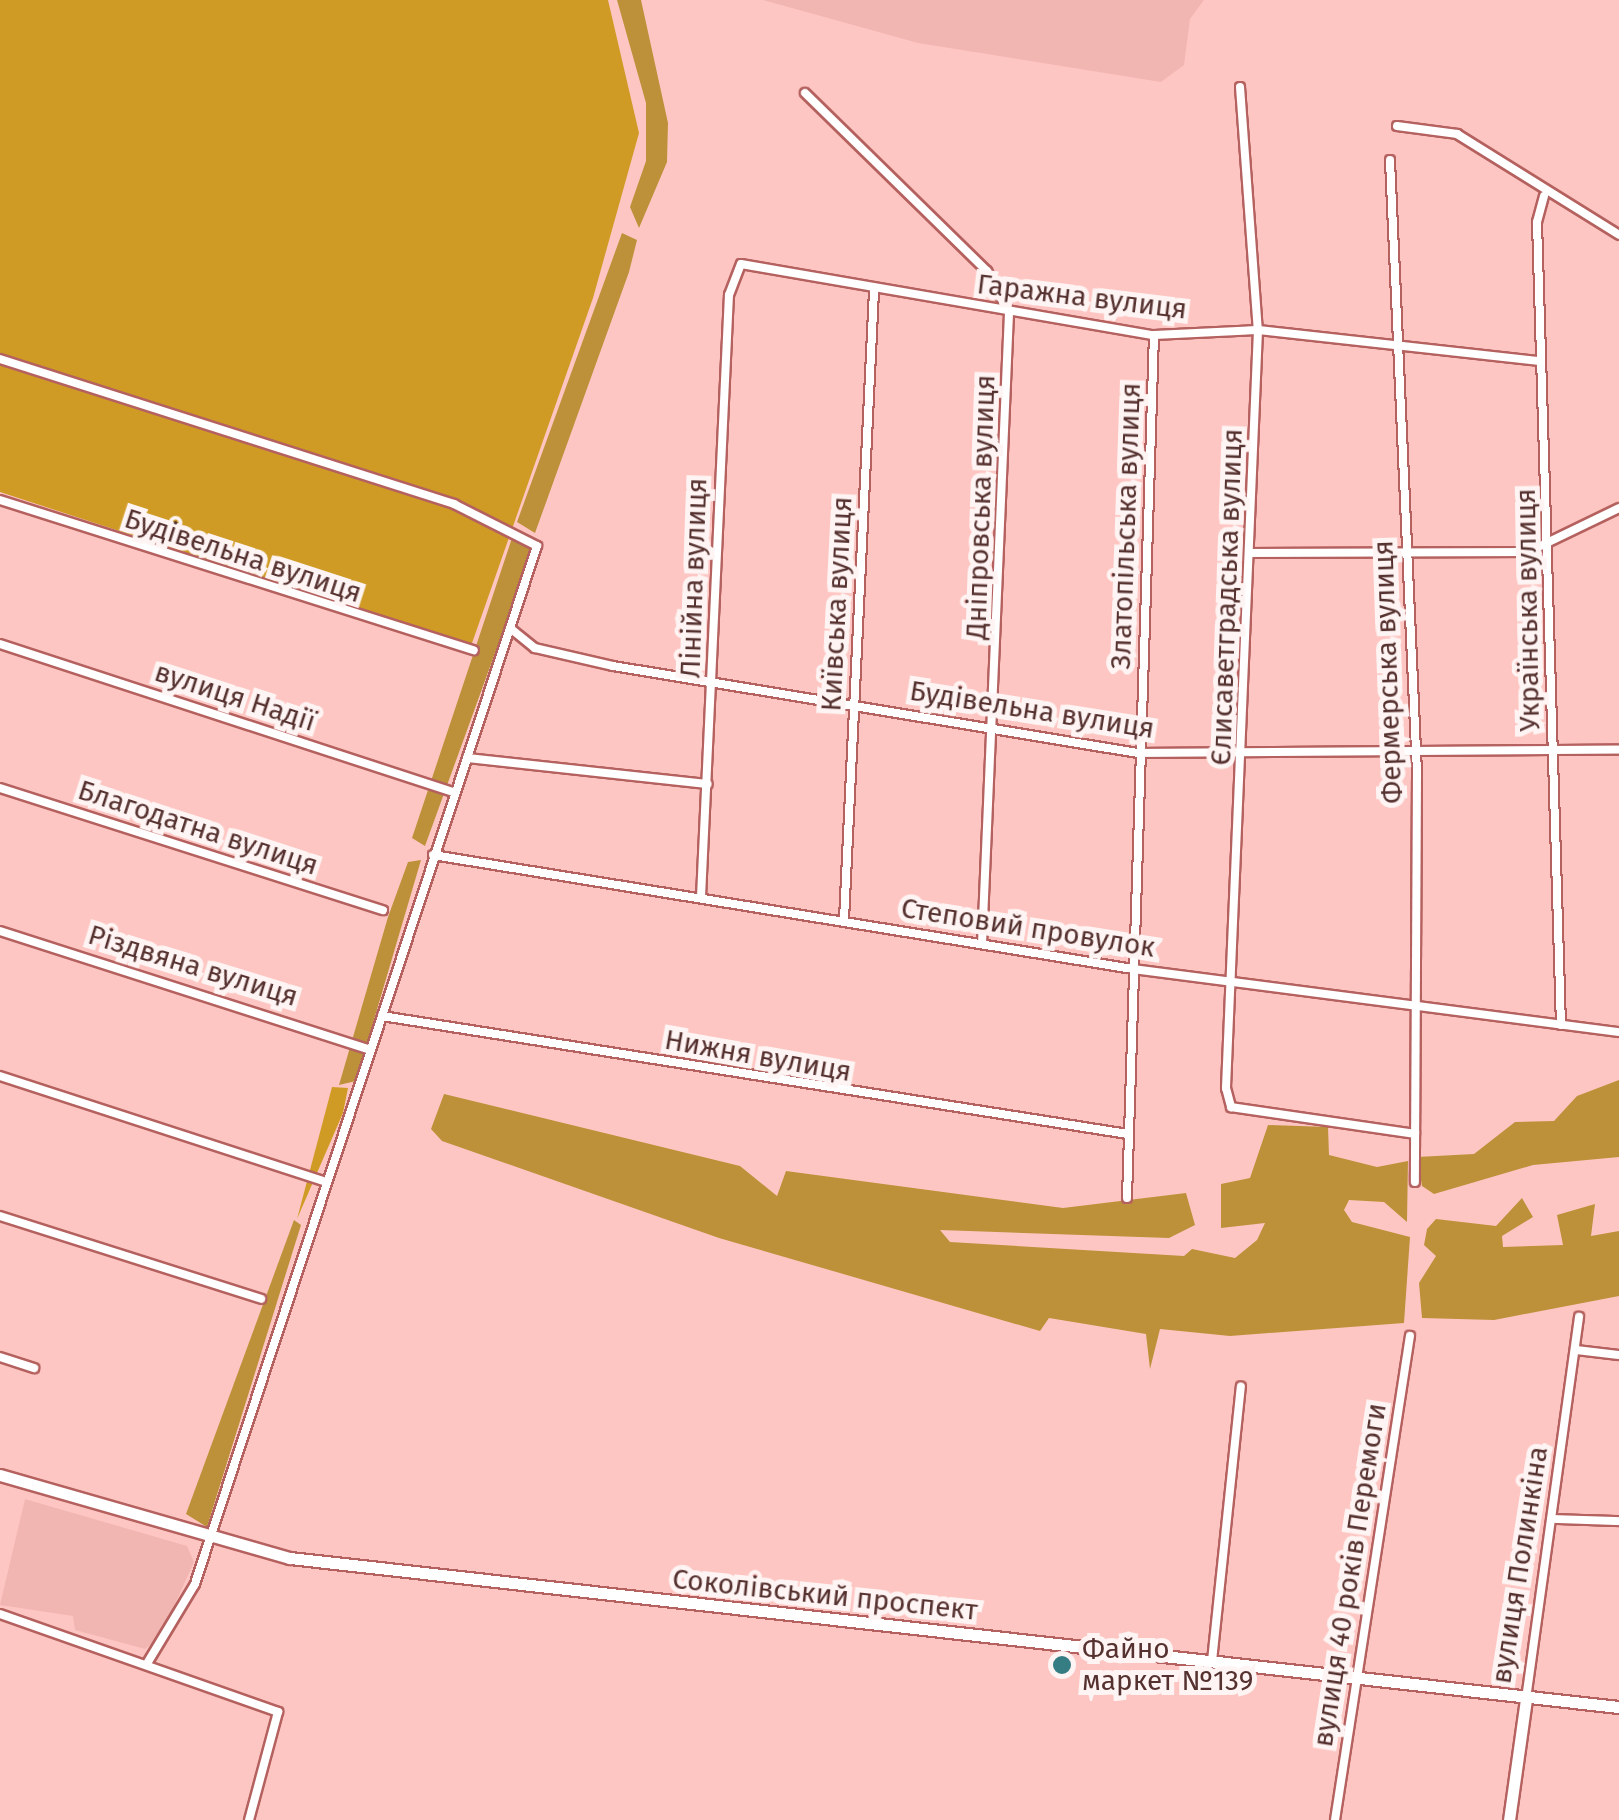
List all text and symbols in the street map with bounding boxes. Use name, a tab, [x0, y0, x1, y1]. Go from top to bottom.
street label: Гаражна вулиця	[975, 267, 1189, 327]
street label: Дніпровська вулиця	[960, 374, 1002, 640]
street label: Златопільська вулиця	[1104, 382, 1148, 670]
street label: Єлисаветградська вулиця	[1204, 428, 1250, 766]
street label: Лінійна вулиця	[674, 477, 714, 679]
street label: Українська вулиця	[1509, 488, 1547, 732]
street label: Київська вулиця	[815, 496, 859, 712]
street label: Будівельна вулиця	[120, 502, 366, 610]
street label: Фермерська вулиця	[1367, 540, 1409, 804]
street label: вулиця Надії	[150, 655, 320, 739]
street label: Будівельна вулиця	[907, 674, 1157, 746]
street label: Благодатна вулиця	[74, 773, 322, 883]
street label: Степовий провулок	[899, 891, 1157, 965]
street label: Різдвяна вулиця	[84, 918, 302, 1014]
street label: Нижня вулиця	[662, 1023, 854, 1089]
street label: вулиця 40 років Перемоги	[1306, 1401, 1394, 1749]
street label: вулиця Полинкіна	[1485, 1444, 1555, 1686]
street label: Соколівський проспект	[671, 1562, 979, 1628]
place label: Файно маркет №139	[1082, 1632, 1253, 1698]
marker: Файно маркет №139	[1051, 1654, 1073, 1676]

